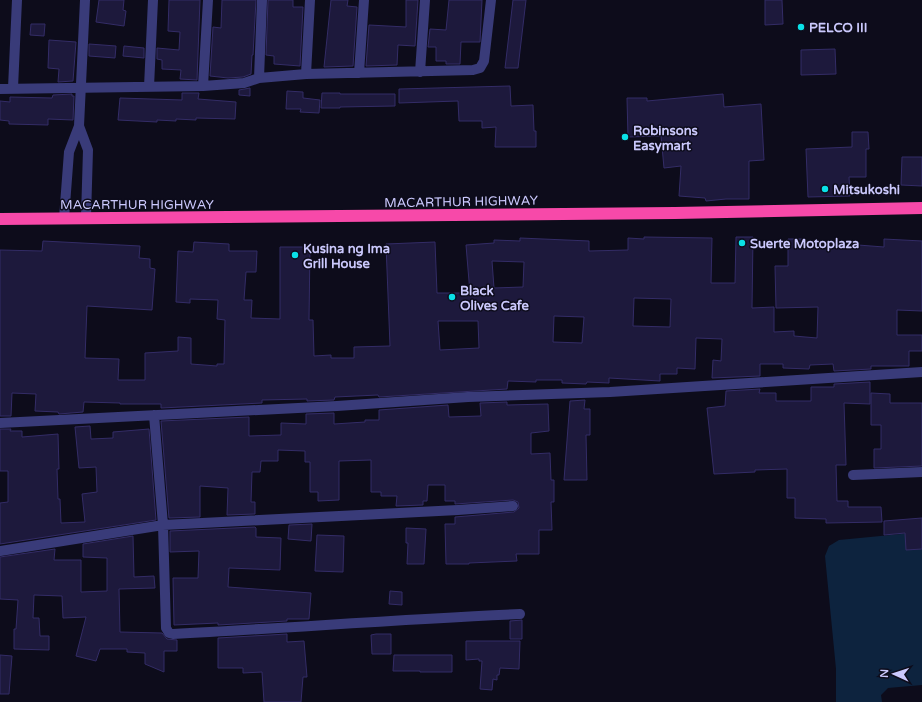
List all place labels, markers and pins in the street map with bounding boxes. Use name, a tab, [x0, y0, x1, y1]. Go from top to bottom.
place label: PELCO III	[809, 20, 867, 36]
marker: PELCO III	[796, 22, 806, 32]
place label: Robinsons Easymart	[633, 123, 698, 154]
marker: Robinsons Easymart	[620, 132, 630, 142]
place label: Mitsukoshi	[833, 182, 900, 198]
marker: Mitsukoshi	[820, 184, 830, 194]
place label: Suerte Motoplaza	[750, 236, 859, 252]
marker: Suerte Motoplaza	[737, 238, 747, 248]
place label: Kusina ng Ima Grill House	[303, 241, 390, 272]
marker: Kusina ng Ima Grill House	[290, 250, 300, 260]
place label: Black Olives Cafe	[460, 283, 529, 314]
marker: Black Olives Cafe	[447, 292, 457, 302]

